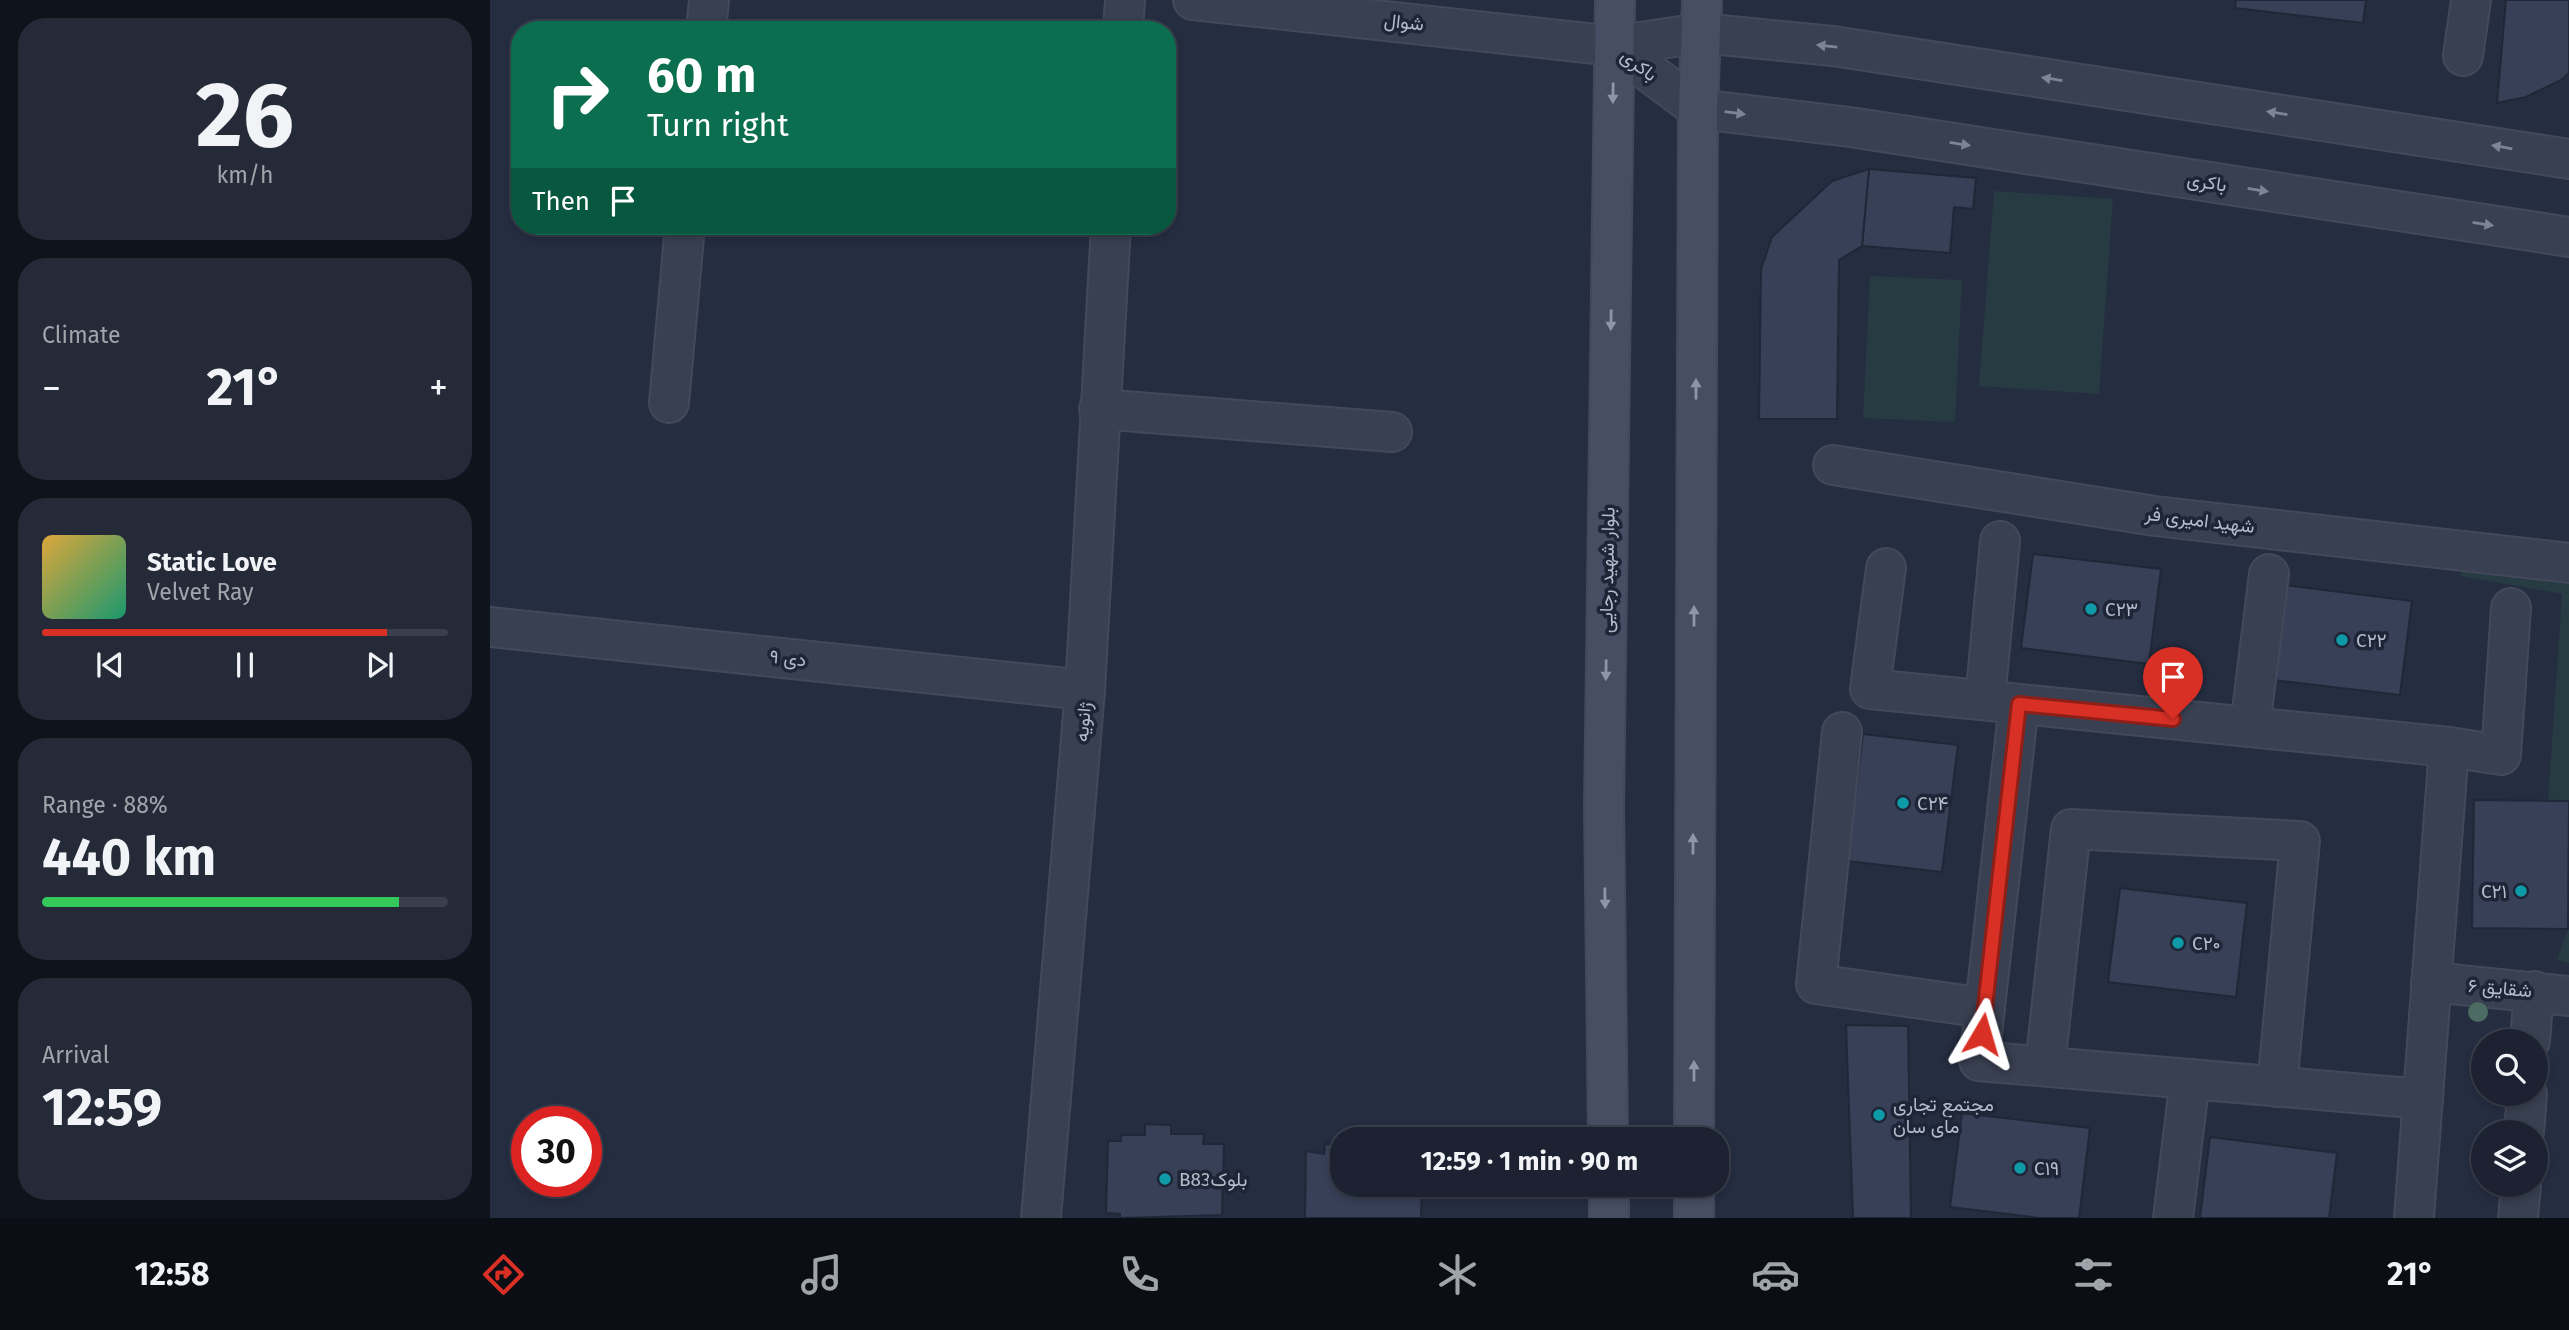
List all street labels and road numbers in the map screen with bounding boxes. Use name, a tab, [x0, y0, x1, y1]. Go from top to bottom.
street label: شوال	[1383, 8, 1425, 36]
street label: باکری	[1616, 44, 1662, 86]
street label: باکری	[2186, 168, 2228, 196]
street label: شهید امیری فر	[2143, 502, 2256, 538]
street label: بلوار شهید رجایی	[1594, 507, 1620, 633]
street label: ۹ دی	[769, 645, 807, 671]
street label: ژانویه	[1070, 701, 1096, 743]
street label: شقایق ۶	[2467, 974, 2533, 1002]

